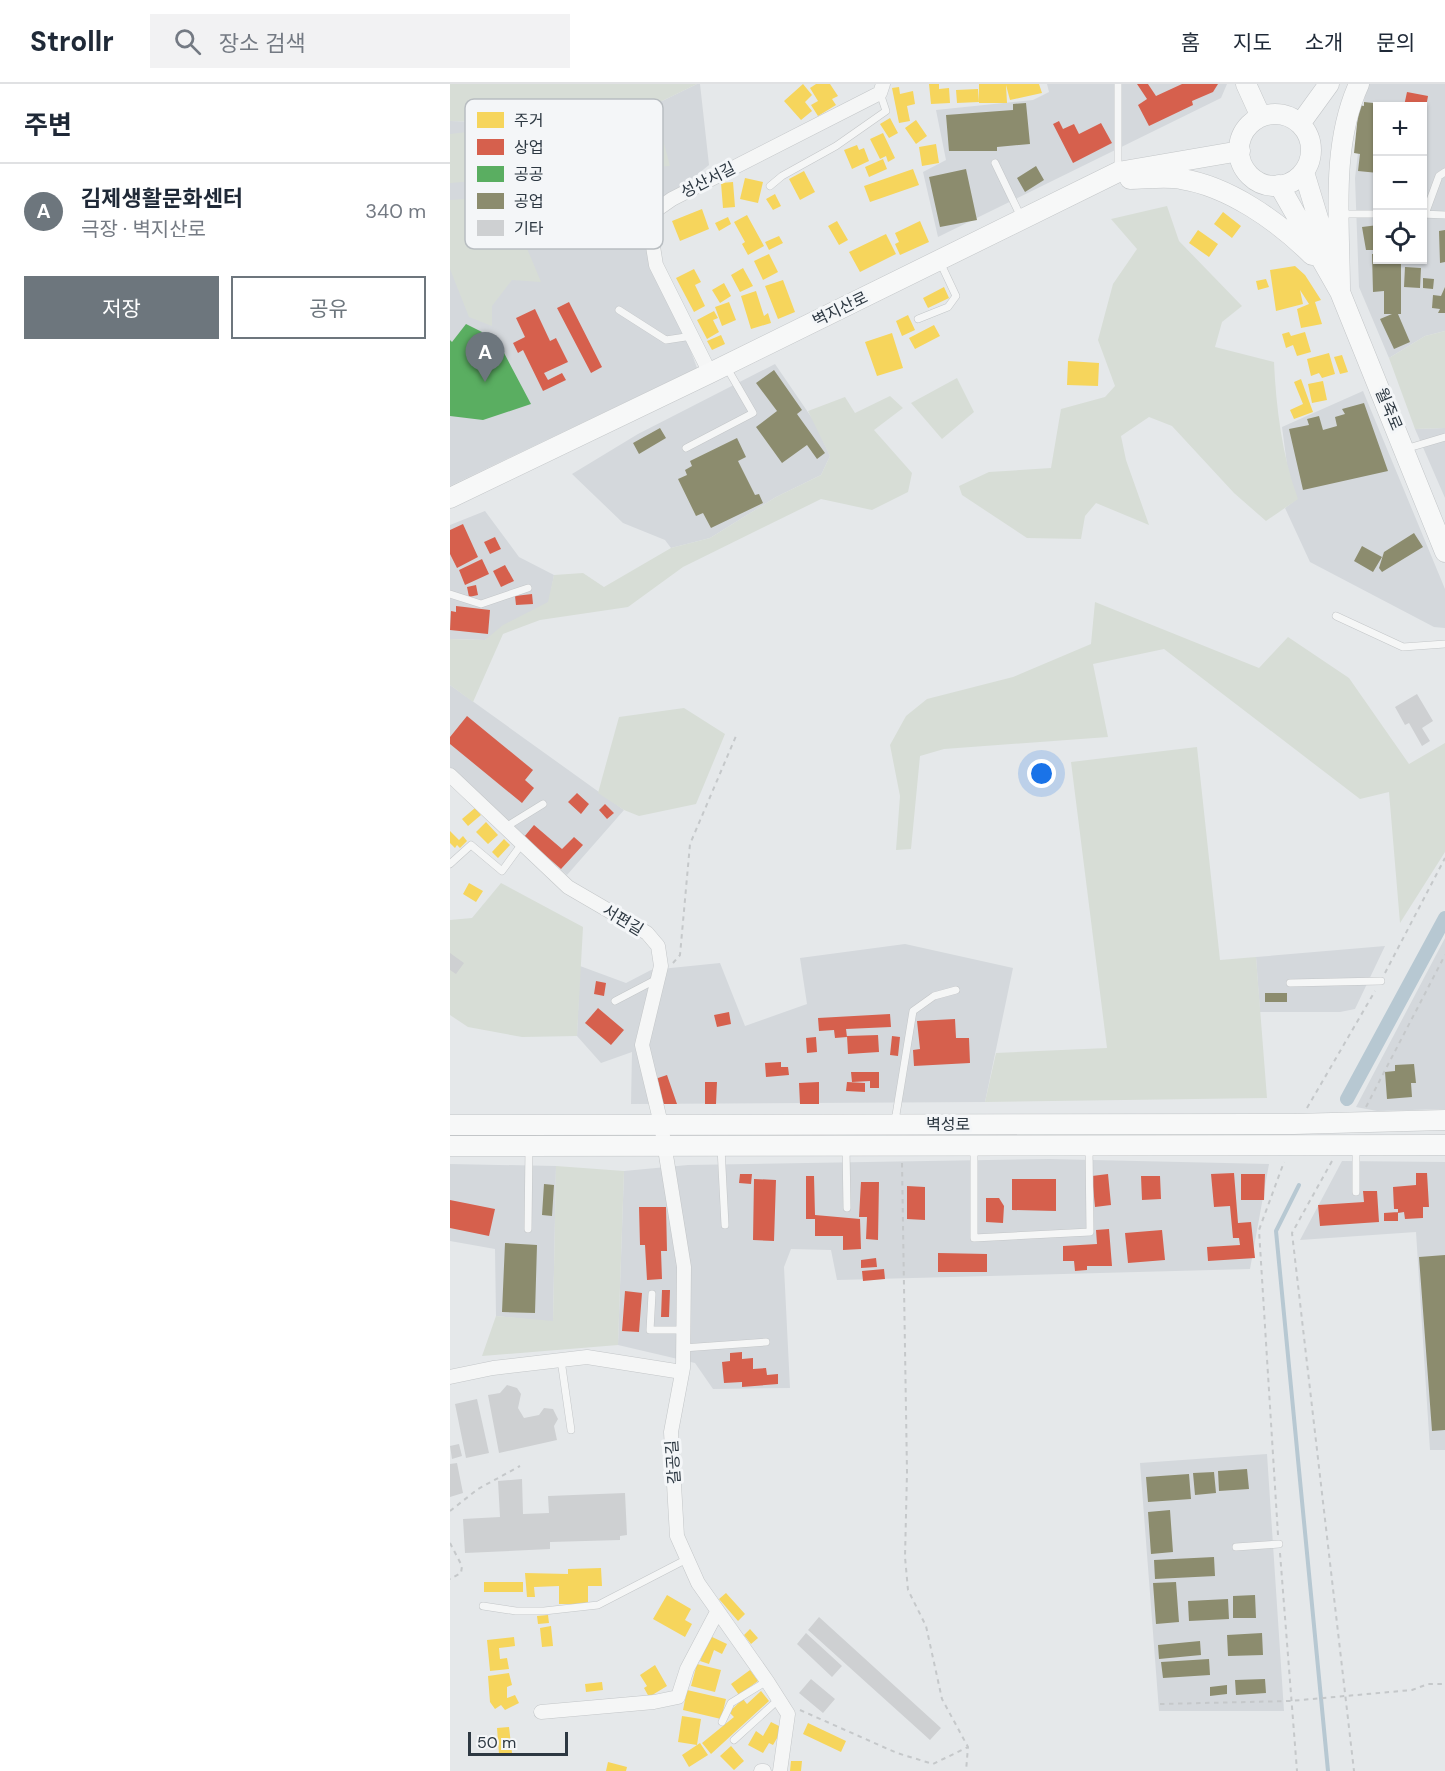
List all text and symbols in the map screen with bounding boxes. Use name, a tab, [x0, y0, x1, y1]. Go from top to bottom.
search box	[150, 14, 570, 68]
text: Strollr	[30, 23, 114, 60]
icon: search	[171, 25, 204, 58]
text: 장소 검색	[219, 29, 306, 58]
text: 홈	[1181, 29, 1200, 57]
text: 지도	[1233, 29, 1272, 57]
text: 소개	[1305, 29, 1343, 57]
text: 문의	[1376, 29, 1415, 57]
legend	[465, 99, 663, 249]
map controls	[1373, 102, 1427, 264]
button: +	[1373, 102, 1427, 156]
text: 주변	[24, 108, 72, 142]
text: 주거	[514, 110, 543, 131]
text: 상업	[514, 137, 543, 158]
button: −	[1373, 156, 1427, 210]
street label: 성산서길	[677, 157, 739, 203]
text: 공공	[514, 164, 543, 185]
text: 김제생활문화센터	[81, 184, 243, 213]
text: 공업	[514, 191, 543, 212]
text: A	[36, 198, 51, 224]
text: 340 m	[365, 198, 426, 224]
button: locate	[1373, 210, 1427, 264]
text: 극장 · 벽지산로	[81, 216, 206, 242]
text: 기타	[514, 218, 544, 239]
button: 저장	[24, 276, 219, 339]
button: 공유	[231, 276, 426, 339]
street label: 벽지산로	[809, 287, 871, 331]
pin: A	[465, 332, 504, 382]
street label: 월죽로	[1371, 385, 1407, 434]
your location	[1027, 759, 1056, 788]
street label: 서편길	[599, 900, 647, 940]
street label: 벽성로	[926, 1114, 970, 1135]
street label: 갈공길	[661, 1439, 685, 1485]
scale bar	[468, 1729, 568, 1756]
text: 50 m	[477, 1732, 516, 1753]

